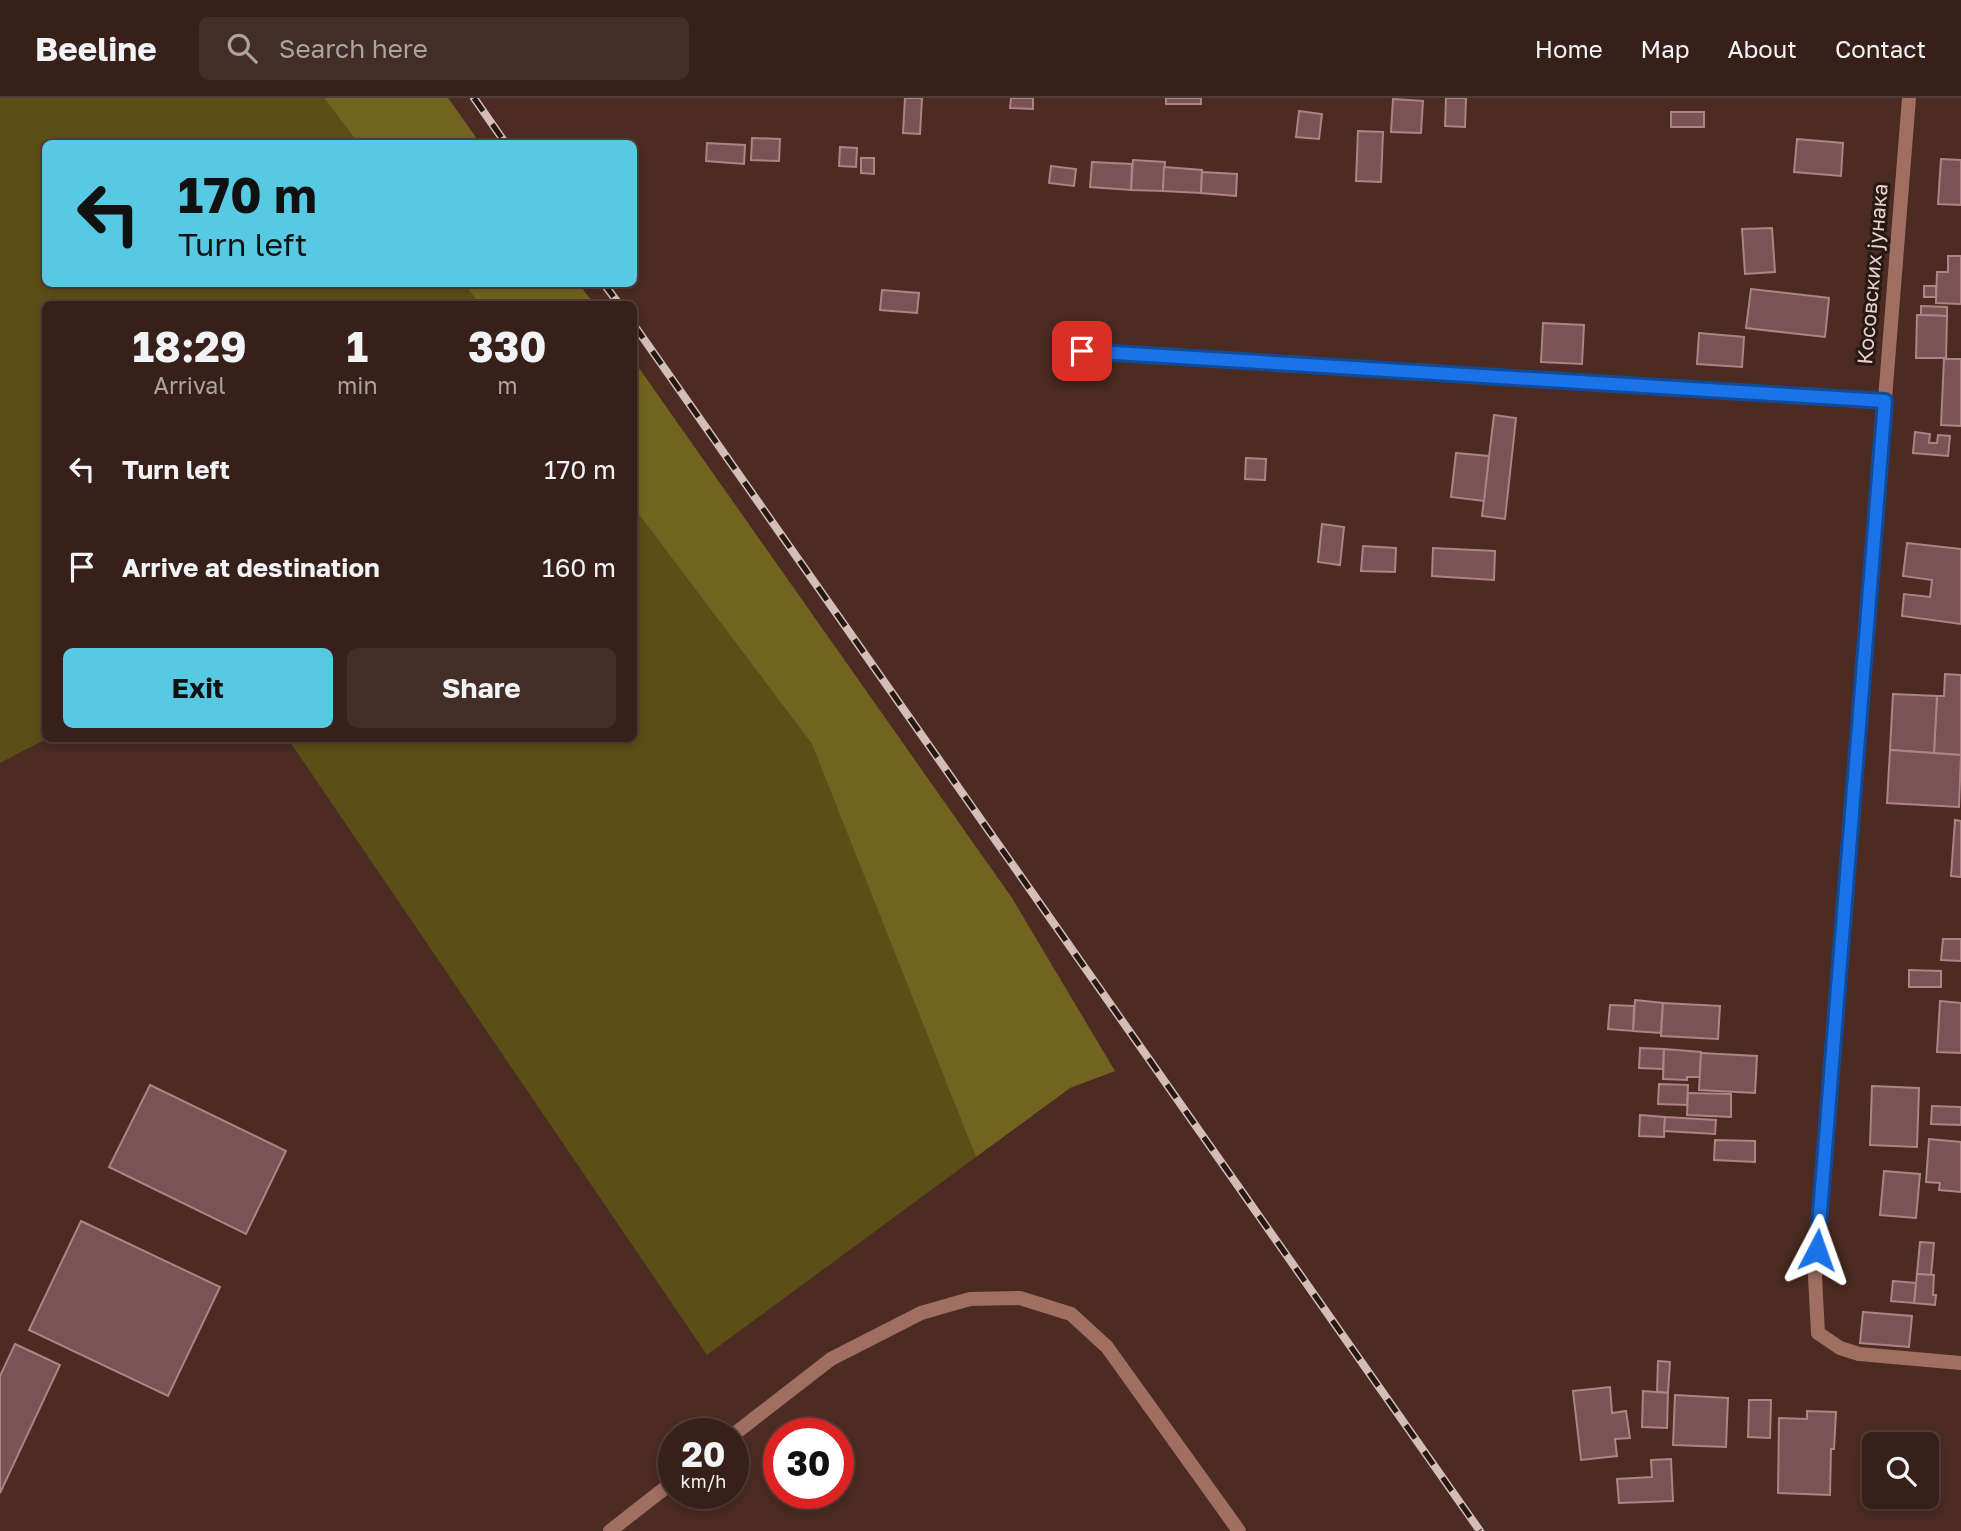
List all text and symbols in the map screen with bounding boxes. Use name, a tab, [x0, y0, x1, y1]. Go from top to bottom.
search box	[199, 17, 689, 80]
text: Beeline	[35, 29, 157, 68]
icon: search	[223, 29, 261, 67]
text: Search here	[279, 33, 428, 64]
text: Home	[1535, 34, 1603, 63]
text: Map	[1641, 34, 1690, 63]
text: About	[1728, 34, 1797, 63]
text: Contact	[1835, 34, 1926, 63]
text: 170 m	[178, 165, 317, 224]
icon: left	[63, 168, 154, 259]
street label: Косовских јунака	[1851, 182, 1893, 366]
text: Turn left	[178, 225, 307, 263]
text: 18:29	[132, 321, 247, 371]
text: 1	[347, 321, 368, 371]
text: 330	[468, 321, 547, 371]
pin	[1052, 321, 1112, 381]
icon: arrive	[1063, 332, 1101, 370]
text: Arrival	[153, 371, 226, 399]
text: min	[337, 371, 378, 399]
text: m	[497, 371, 518, 399]
icon: left	[63, 450, 101, 488]
text: Turn left	[122, 454, 230, 485]
text: 170 m	[544, 454, 616, 485]
icon: arrive	[63, 548, 101, 586]
text: Arrive at destination	[122, 552, 380, 583]
text: 160 m	[542, 552, 616, 583]
button: Exit	[63, 648, 333, 728]
button: Share	[347, 648, 616, 728]
position arrow	[1780, 1213, 1854, 1287]
speed limit sign: 30	[763, 1418, 854, 1509]
map controls	[1862, 1432, 1939, 1509]
button: search	[1862, 1432, 1939, 1509]
text: 20	[681, 1433, 726, 1475]
text: km/h	[681, 1470, 726, 1492]

